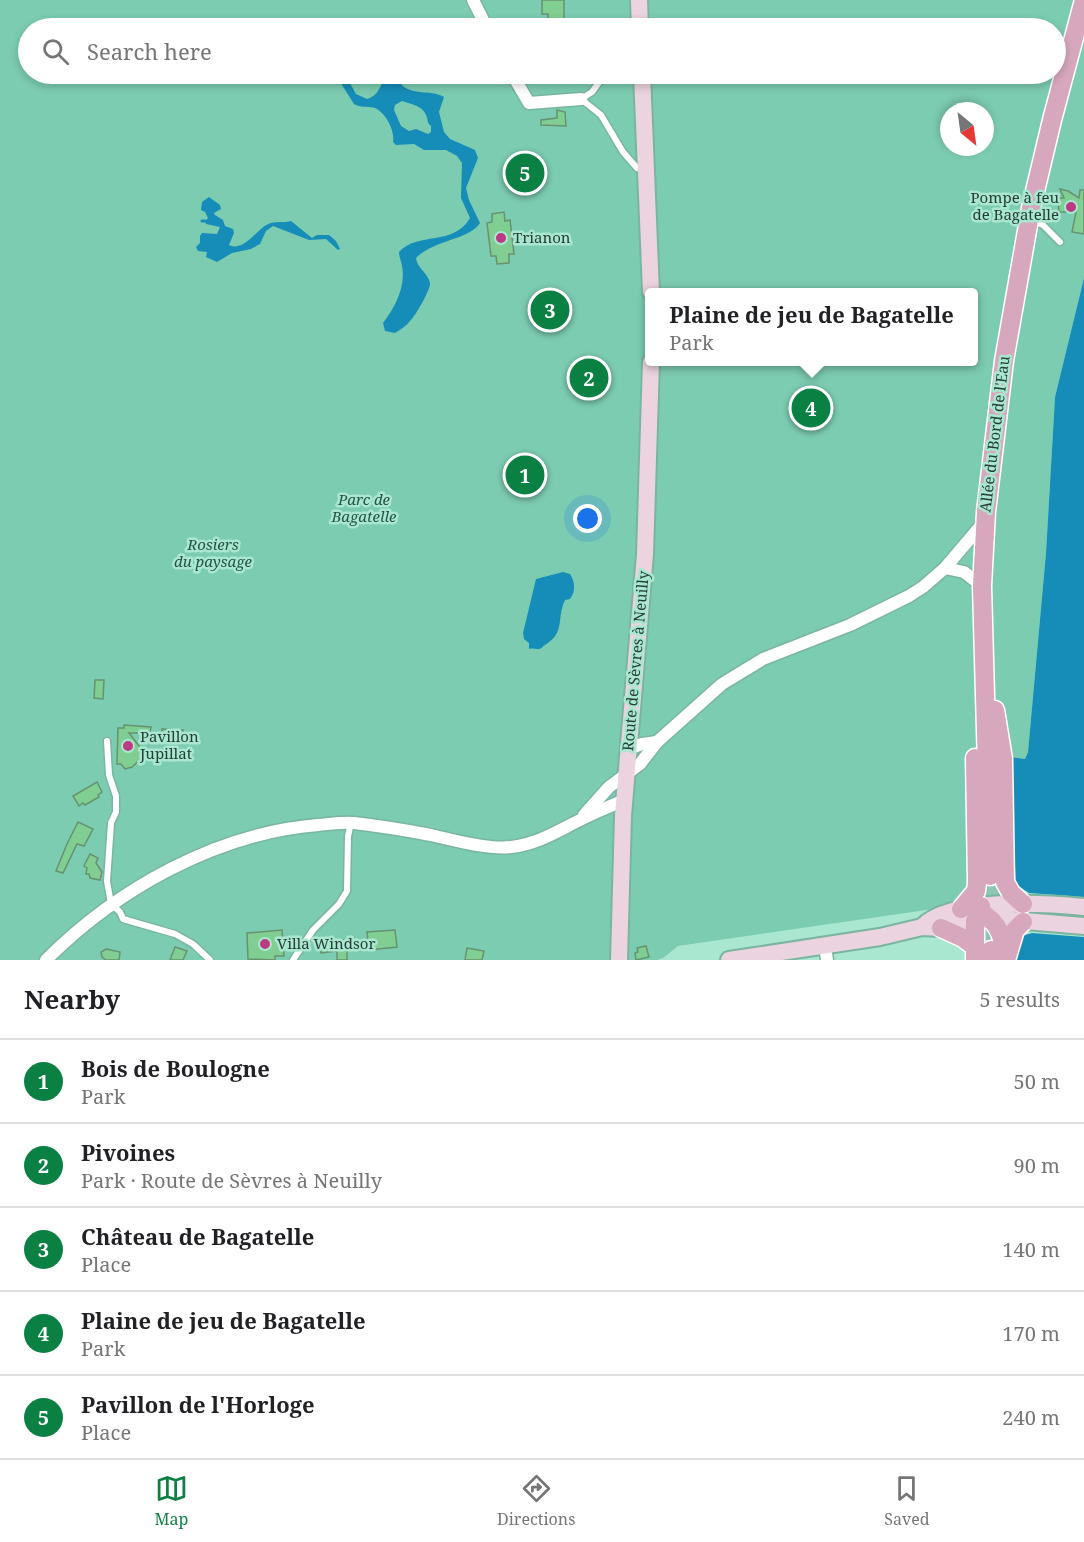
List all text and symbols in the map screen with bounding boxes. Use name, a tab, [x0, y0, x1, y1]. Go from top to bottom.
search box	[18, 18, 1066, 84]
icon: search	[39, 35, 72, 68]
text: Search here	[87, 36, 212, 66]
north arrow	[940, 102, 994, 156]
pin: 5	[506, 150, 544, 195]
place label: Pompe à feu de Bagatelle	[971, 187, 1059, 224]
marker: Pompe à feu de Bagatelle	[1064, 200, 1078, 214]
place label: Trianon	[513, 227, 571, 247]
marker: Trianon	[494, 231, 508, 245]
pin: 3	[530, 288, 570, 332]
popup	[645, 288, 978, 366]
text: Plaine de jeu de Bagatelle	[669, 299, 954, 329]
text: Park	[669, 329, 714, 356]
street label: Allée du Bord de l'Eau	[974, 354, 1014, 513]
pin: 2	[570, 356, 608, 400]
pin: 4	[792, 386, 830, 430]
pin: 1	[506, 452, 544, 498]
park label: Parc de Bagatelle	[331, 489, 397, 526]
your location	[573, 504, 602, 533]
park label: Rosiers du paysage	[174, 534, 253, 571]
street label: Route de Sèvres à Neuilly	[617, 569, 653, 752]
place label: Pavillon Jupillat	[139, 726, 199, 763]
marker: Pavillon Jupillat	[121, 739, 135, 753]
place label: Villa Windsor	[277, 933, 375, 953]
marker: Villa Windsor	[258, 937, 272, 951]
text: Nearby	[24, 981, 120, 1017]
text: 5 results	[980, 986, 1060, 1013]
text: Bois de Boulogne	[81, 1053, 270, 1083]
text: 1	[38, 1068, 49, 1095]
text: 50 m	[1014, 1068, 1060, 1095]
text: Park	[81, 1083, 125, 1110]
text: Pivoines	[81, 1137, 175, 1167]
text: 2	[38, 1152, 49, 1179]
text: 90 m	[1014, 1152, 1060, 1179]
text: Park · Route de Sèvres à Neuilly	[81, 1167, 382, 1194]
text: Château de Bagatelle	[81, 1221, 314, 1251]
text: 3	[38, 1236, 49, 1263]
text: 140 m	[1002, 1236, 1060, 1263]
text: Place	[81, 1251, 131, 1278]
text: Plaine de jeu de Bagatelle	[81, 1305, 366, 1335]
text: 4	[38, 1320, 49, 1347]
text: 170 m	[1002, 1320, 1060, 1347]
text: Park	[81, 1335, 125, 1362]
text: Pavillon de l'Horloge	[81, 1389, 315, 1419]
text: 5	[38, 1404, 49, 1431]
text: 240 m	[1002, 1404, 1060, 1431]
text: Place	[81, 1419, 131, 1446]
tab: Map	[154, 1472, 188, 1530]
tab: Directions	[497, 1472, 575, 1530]
tab: Saved	[884, 1472, 930, 1530]

